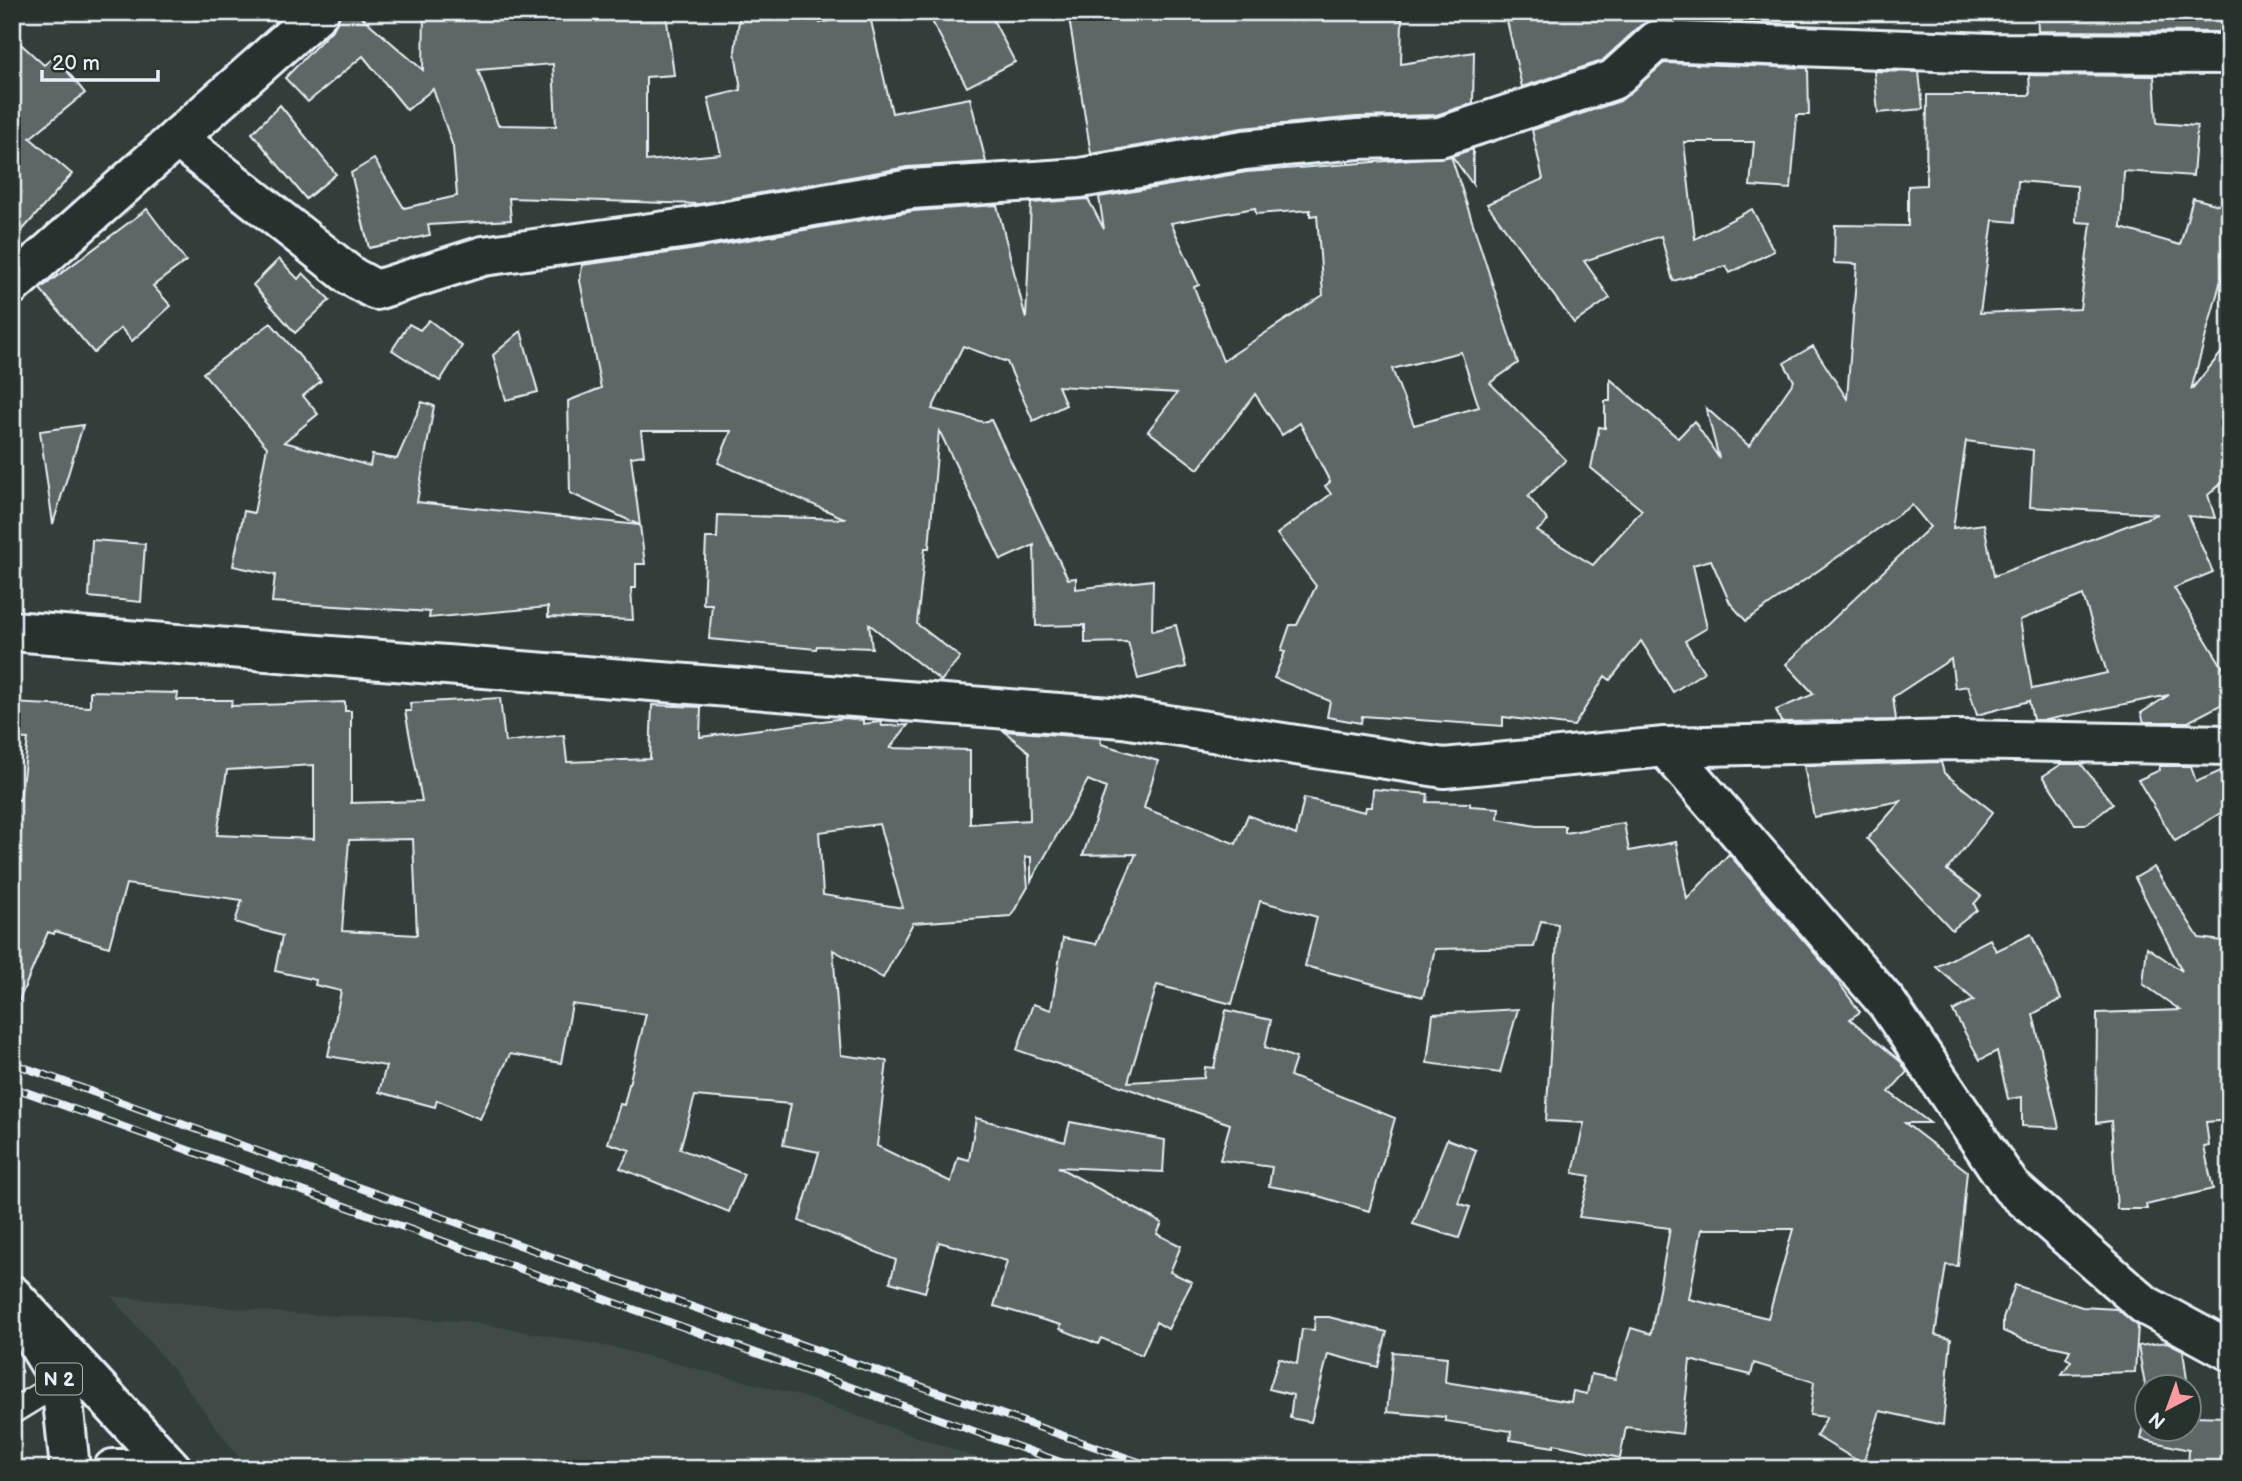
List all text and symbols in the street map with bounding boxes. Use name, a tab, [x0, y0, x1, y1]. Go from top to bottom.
scale bar	[42, 38, 158, 82]
text: 20 m	[52, 51, 100, 76]
road number: N 2	[36, 1364, 82, 1394]
north arrow	[2134, 1372, 2204, 1442]
text: N	[2145, 1406, 2171, 1433]

